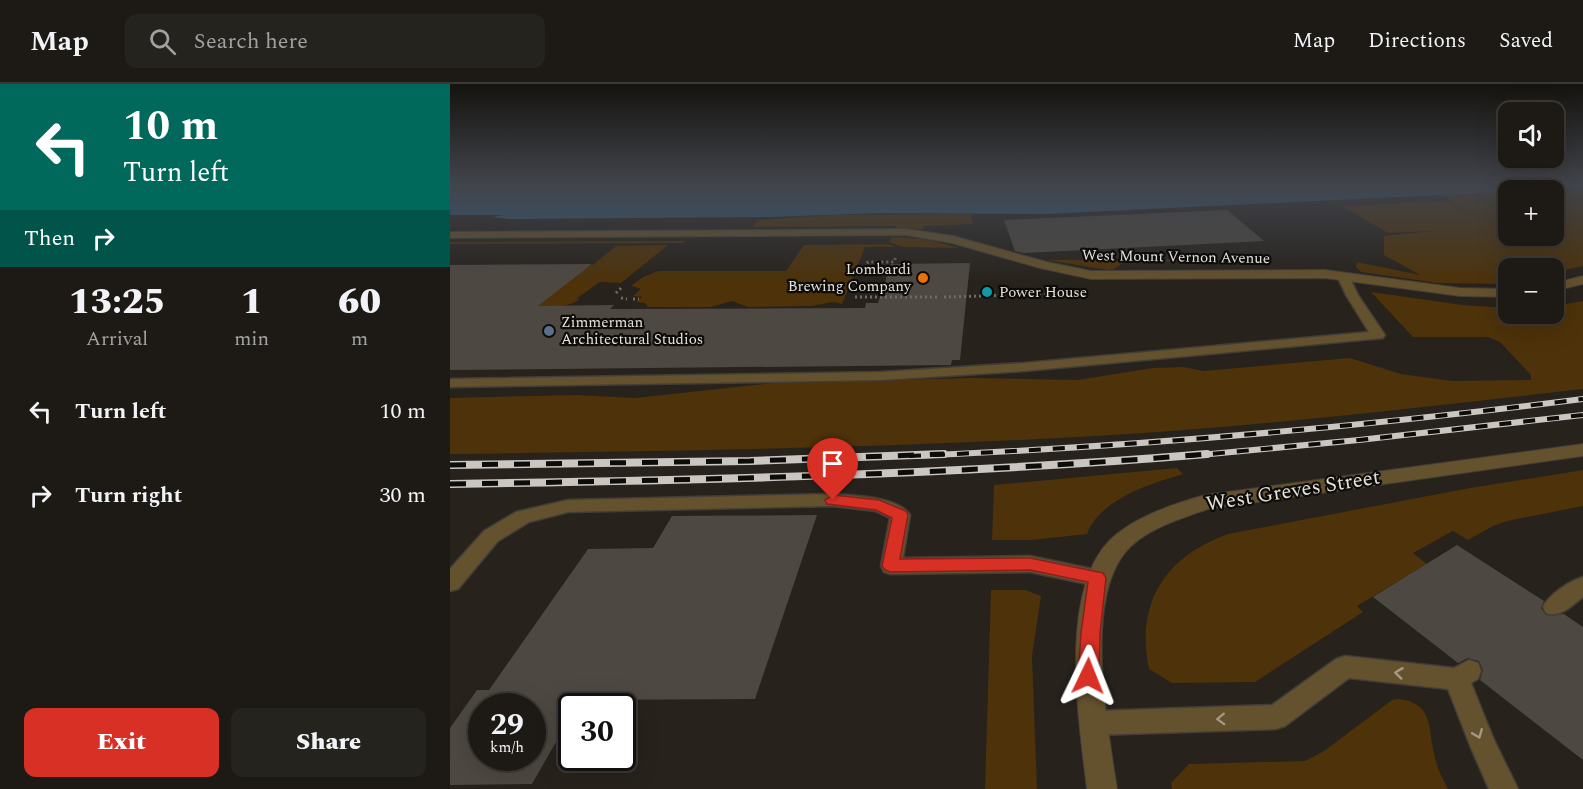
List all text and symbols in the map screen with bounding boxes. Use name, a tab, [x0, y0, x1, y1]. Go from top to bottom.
search box	[125, 14, 545, 68]
text: Map	[30, 20, 89, 63]
icon: search	[146, 25, 179, 58]
text: Search here	[194, 25, 308, 58]
text: Map	[1293, 25, 1335, 57]
text: Directions	[1368, 25, 1466, 57]
text: Saved	[1499, 25, 1553, 57]
text: 10 m	[123, 95, 218, 158]
map controls	[1498, 102, 1564, 324]
button: sound	[1498, 102, 1564, 168]
icon: left	[24, 108, 102, 186]
text: Turn left	[123, 152, 229, 194]
button: +	[1498, 180, 1564, 246]
text: Then	[24, 222, 75, 255]
icon: right	[87, 222, 120, 255]
street label: West Mount Vernon Avenue	[1082, 244, 1270, 270]
place label: Lombardi Brewing Company	[788, 258, 912, 298]
button: −	[1498, 258, 1564, 324]
marker: Lombardi Brewing Company	[916, 271, 930, 285]
text: 13:25	[69, 275, 165, 330]
text: 1	[241, 275, 262, 330]
text: 60	[338, 275, 381, 330]
place label: Power House	[999, 281, 1087, 304]
marker: Power House	[980, 285, 994, 299]
place label: Zimmerman Architectural Studios	[561, 311, 703, 351]
text: Arrival	[86, 324, 148, 354]
text: min	[234, 324, 269, 354]
text: m	[351, 324, 368, 354]
marker: Zimmerman Architectural Studios	[542, 324, 556, 338]
icon: left	[24, 395, 57, 428]
text: Turn left	[75, 395, 167, 428]
text: 10 m	[380, 395, 426, 428]
pin	[807, 438, 858, 500]
icon: arrive	[816, 447, 849, 480]
street label: West Greves Street	[1203, 461, 1383, 521]
icon: right	[24, 479, 57, 512]
text: Turn right	[75, 479, 182, 512]
text: 30 m	[380, 479, 426, 512]
position arrow	[1056, 644, 1120, 708]
one-way arrow	[1394, 667, 1403, 680]
speed limit sign: 30	[558, 693, 636, 771]
text: 29	[490, 702, 524, 748]
button: Exit	[24, 708, 219, 777]
button: Share	[231, 708, 426, 777]
one-way arrow	[1216, 713, 1225, 726]
one-way arrow	[1471, 727, 1483, 738]
text: km/h	[490, 736, 524, 759]

